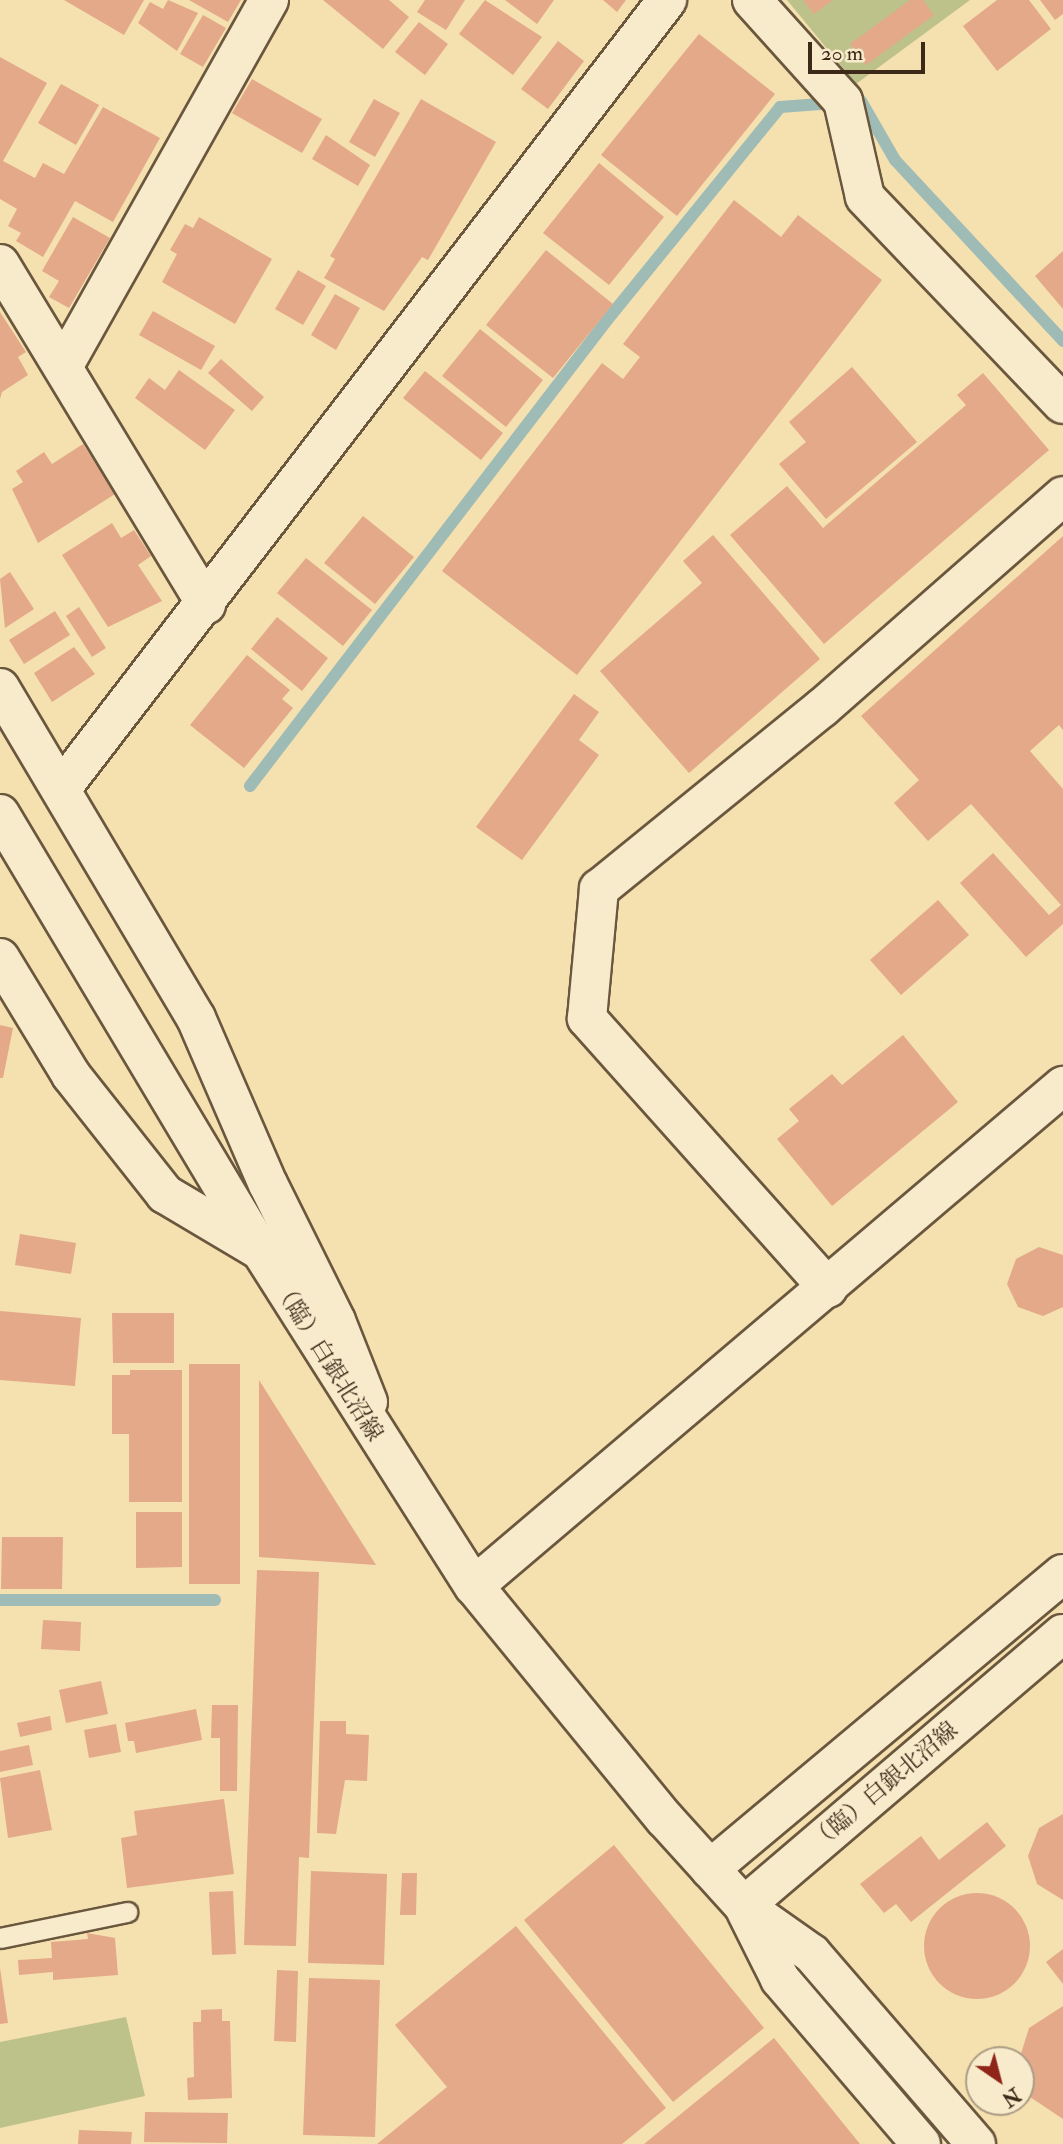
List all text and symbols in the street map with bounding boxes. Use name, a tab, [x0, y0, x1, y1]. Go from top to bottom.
scale bar	[811, 28, 928, 72]
text: 20 m	[821, 40, 863, 67]
street label: （臨）白銀北沼線	[268, 1276, 388, 1446]
street label: （臨）白銀北沼線	[805, 1716, 963, 1856]
north arrow	[965, 2046, 1035, 2116]
text: N	[997, 2082, 1025, 2111]

